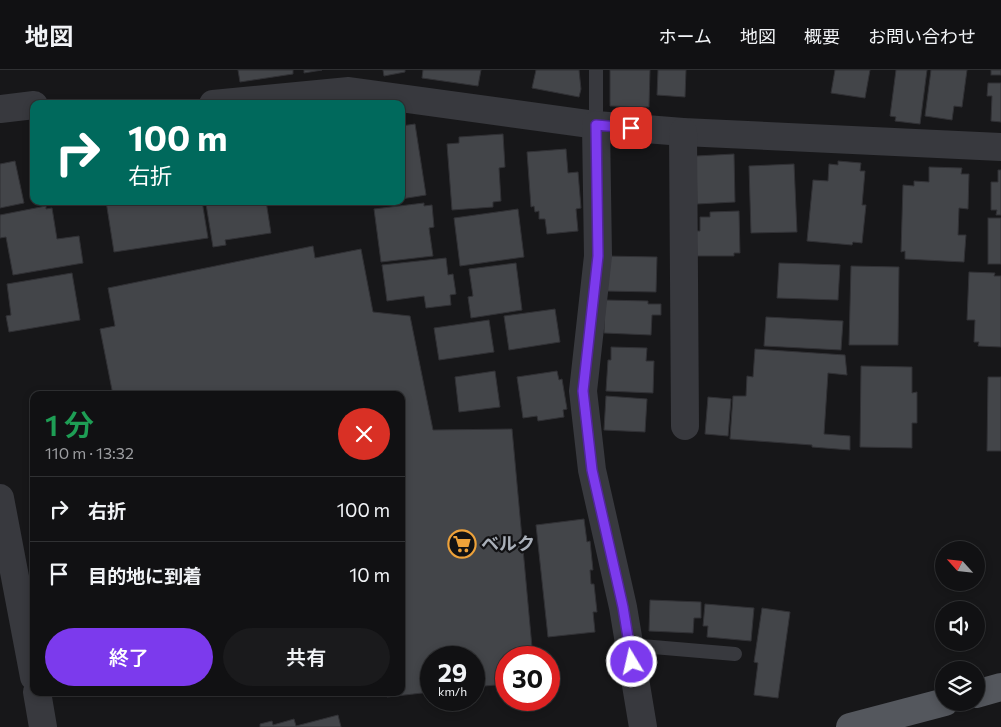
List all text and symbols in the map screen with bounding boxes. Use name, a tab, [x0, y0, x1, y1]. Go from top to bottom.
text: 地図	[25, 21, 73, 50]
text: ホーム	[659, 25, 712, 47]
text: 地図	[740, 25, 776, 47]
text: 概要	[804, 25, 840, 47]
text: お問い合わせ	[868, 25, 976, 47]
pin	[610, 107, 652, 149]
icon: arrive	[617, 114, 645, 142]
text: 100 m	[128, 115, 228, 158]
icon: right	[45, 120, 110, 185]
text: 右折	[128, 162, 172, 189]
text: 1 分	[45, 405, 94, 442]
button: close	[338, 408, 390, 460]
text: 110 m · 13:32	[45, 443, 134, 462]
icon: right	[45, 495, 73, 523]
text: 100 m	[337, 498, 390, 521]
text: 右折	[88, 499, 126, 522]
supermarket icon: ベルク	[447, 529, 477, 559]
place label: ベルク	[481, 532, 535, 554]
north arrow	[935, 541, 985, 591]
map controls	[935, 541, 985, 711]
icon: arrive	[45, 560, 73, 588]
text: 10 m	[349, 563, 390, 586]
text: 目的地に到着	[88, 564, 202, 587]
button: sound	[935, 601, 985, 651]
button: 終了	[45, 628, 213, 686]
button: 共有	[223, 628, 390, 686]
position arrow	[605, 635, 657, 687]
speed limit sign: 30	[495, 646, 560, 711]
text: 29	[438, 657, 467, 687]
button: layers	[935, 661, 985, 711]
text: km/h	[438, 684, 467, 698]

